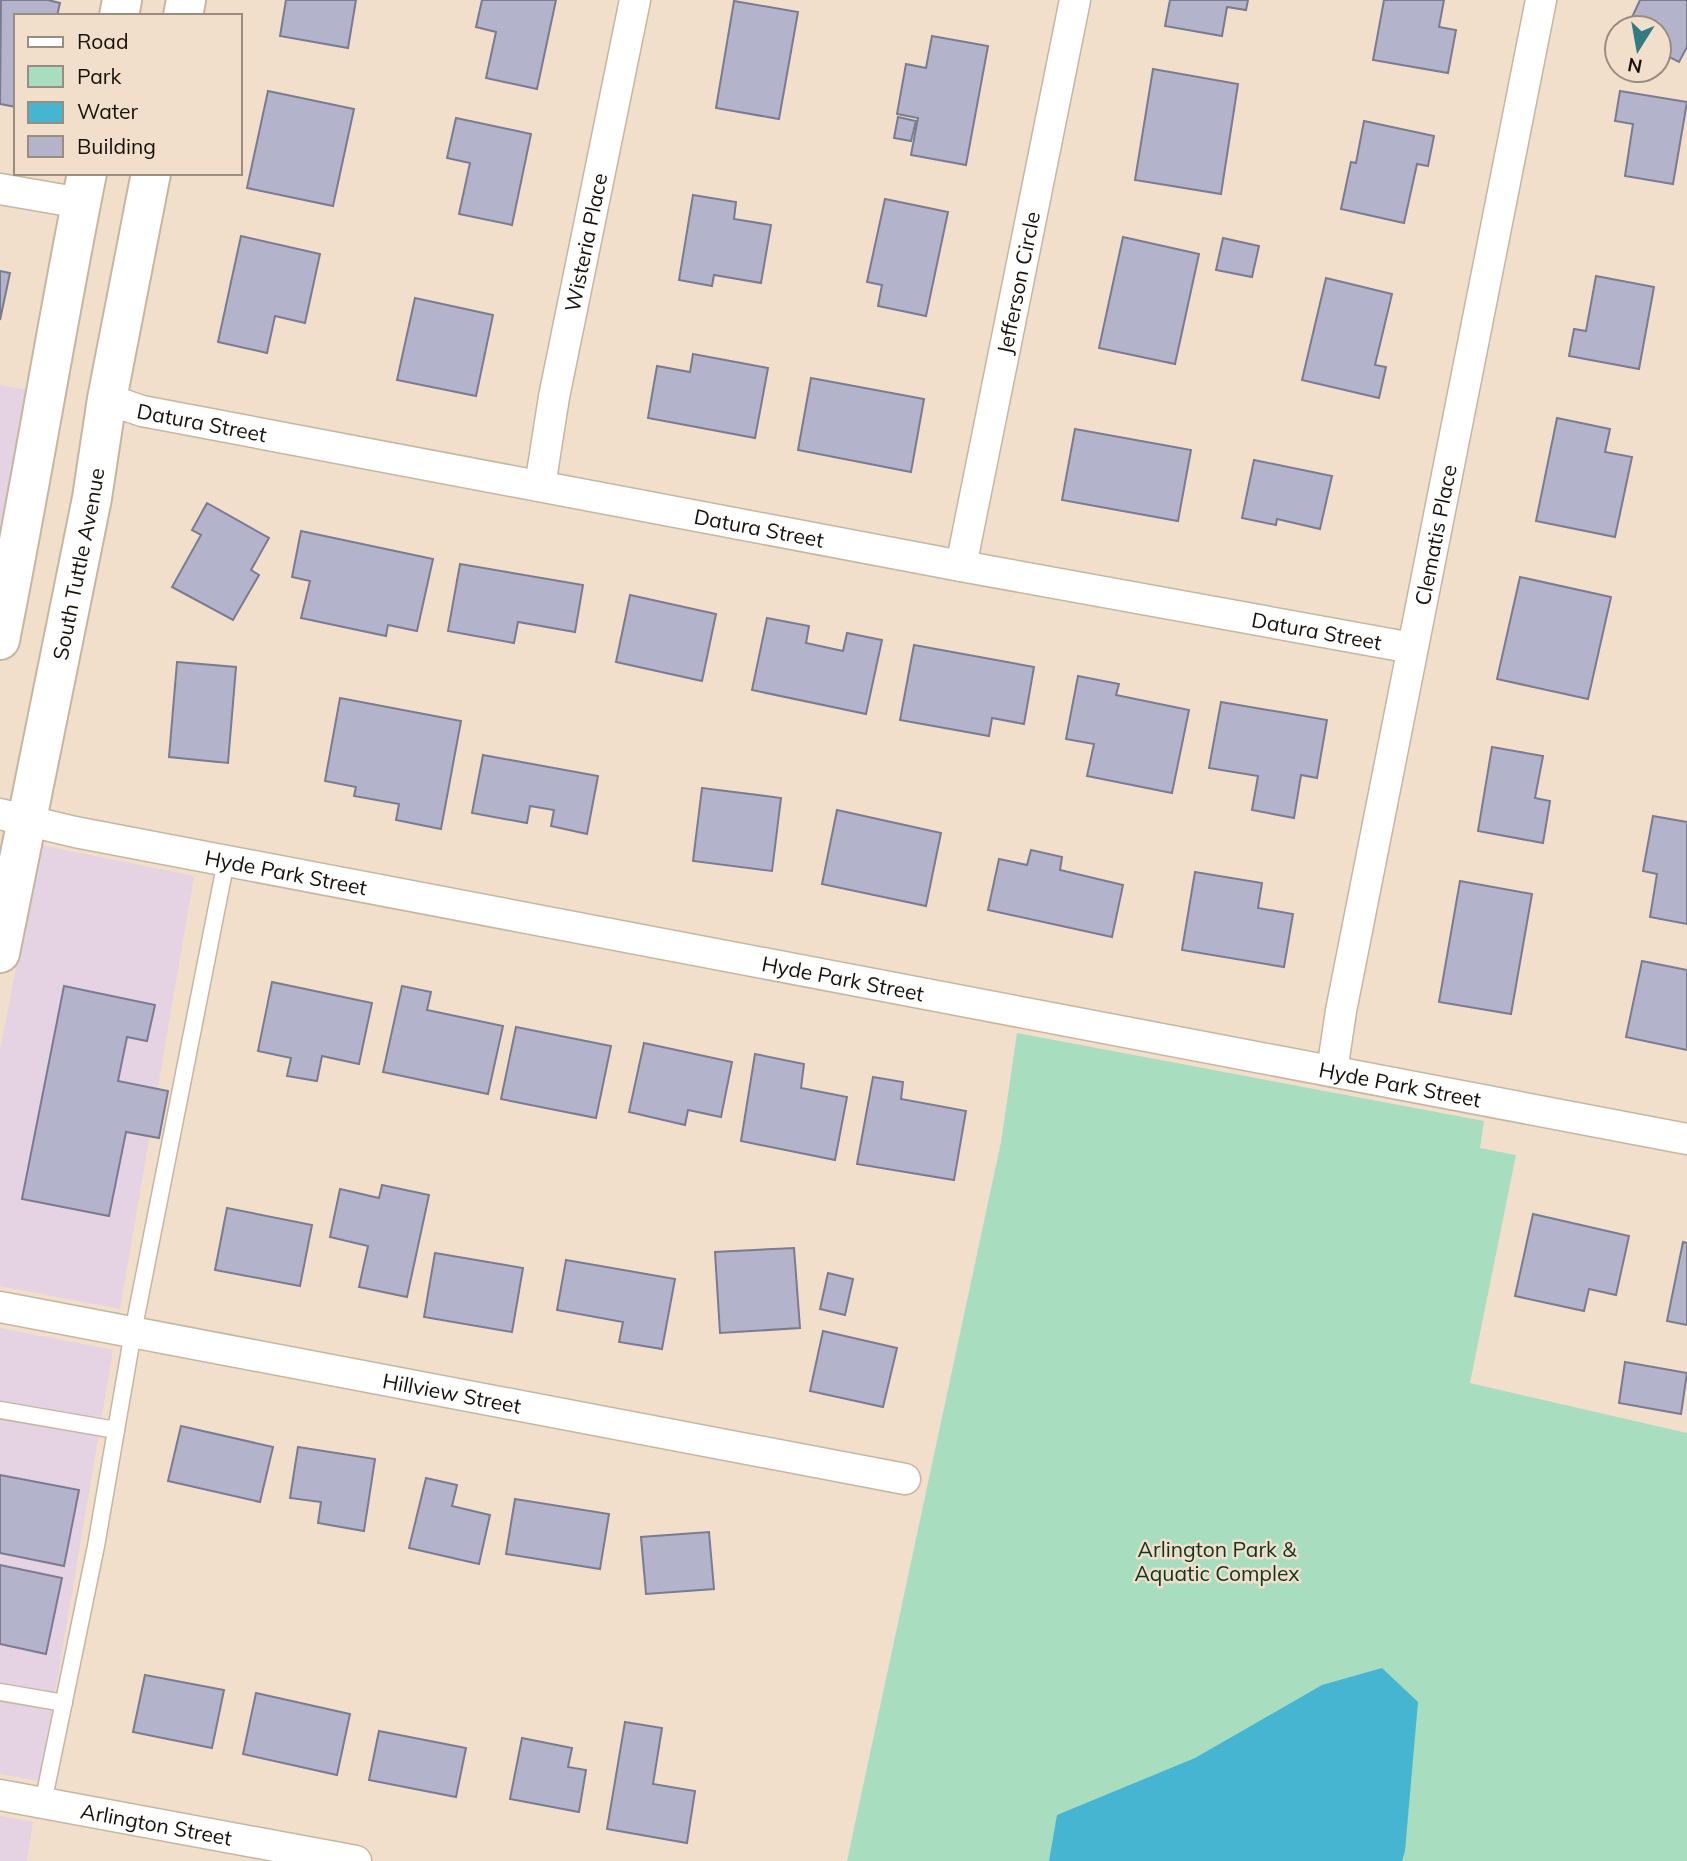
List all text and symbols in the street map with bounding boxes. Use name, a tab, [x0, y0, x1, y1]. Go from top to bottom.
legend	[14, 14, 242, 175]
north arrow	[1603, 14, 1673, 84]
text: Road	[77, 28, 128, 54]
text: N	[1625, 53, 1644, 79]
text: Park	[77, 63, 121, 89]
text: Water	[77, 98, 138, 124]
text: Building	[77, 133, 156, 159]
street label: Wisteria Place	[559, 171, 612, 314]
street label: Jefferson Circle	[991, 209, 1045, 356]
street label: Datura Street	[135, 397, 269, 447]
street label: Clematis Place	[1409, 462, 1462, 608]
street label: South Tuttle Avenue	[47, 466, 109, 662]
street label: Datura Street	[692, 503, 826, 553]
street label: Datura Street	[1250, 606, 1384, 655]
street label: Hyde Park Street	[203, 844, 369, 900]
street label: Hyde Park Street	[760, 950, 926, 1006]
street label: Hyde Park Street	[1317, 1056, 1483, 1113]
street label: Hillview Street	[381, 1367, 523, 1419]
park label: Arlington Park & Aquatic Complex	[1134, 1536, 1300, 1586]
street label: Arlington Street	[79, 1797, 234, 1851]

